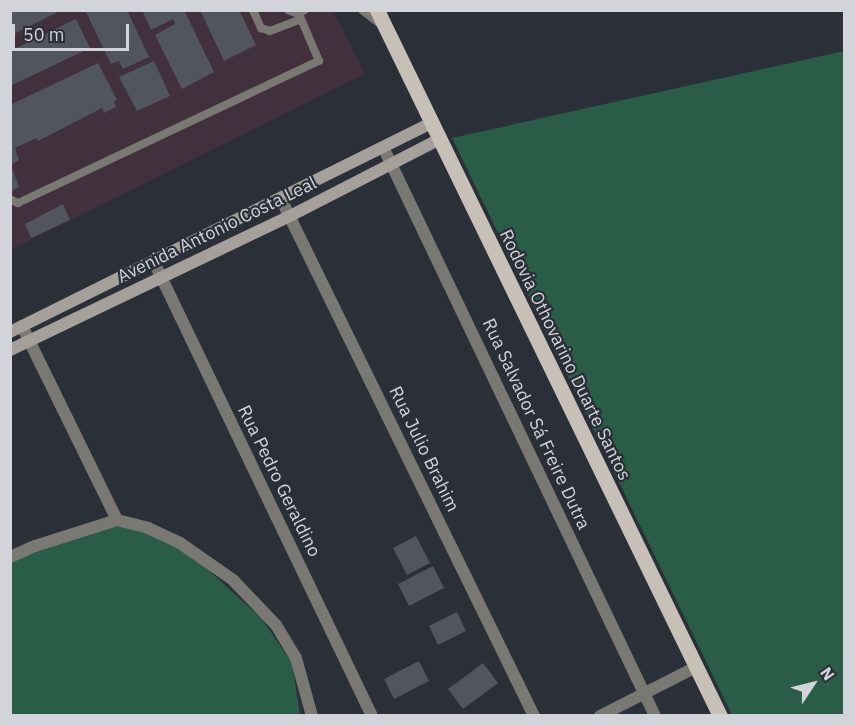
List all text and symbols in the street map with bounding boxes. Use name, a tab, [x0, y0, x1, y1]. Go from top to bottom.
scale bar	[15, 12, 132, 50]
text: 50 m	[23, 23, 65, 46]
street label: Avenida Antonio Costa Leal	[114, 172, 320, 288]
street label: Rodovia Othovarino Duarte Santos	[495, 226, 635, 484]
street label: Rua Salvador Sá Freire Dutra	[478, 315, 594, 533]
street label: Rua Julio Brahim	[384, 383, 464, 515]
street label: Rua Pedro Geraldino	[233, 402, 325, 560]
north arrow	[783, 654, 843, 714]
text: N	[816, 663, 839, 684]

